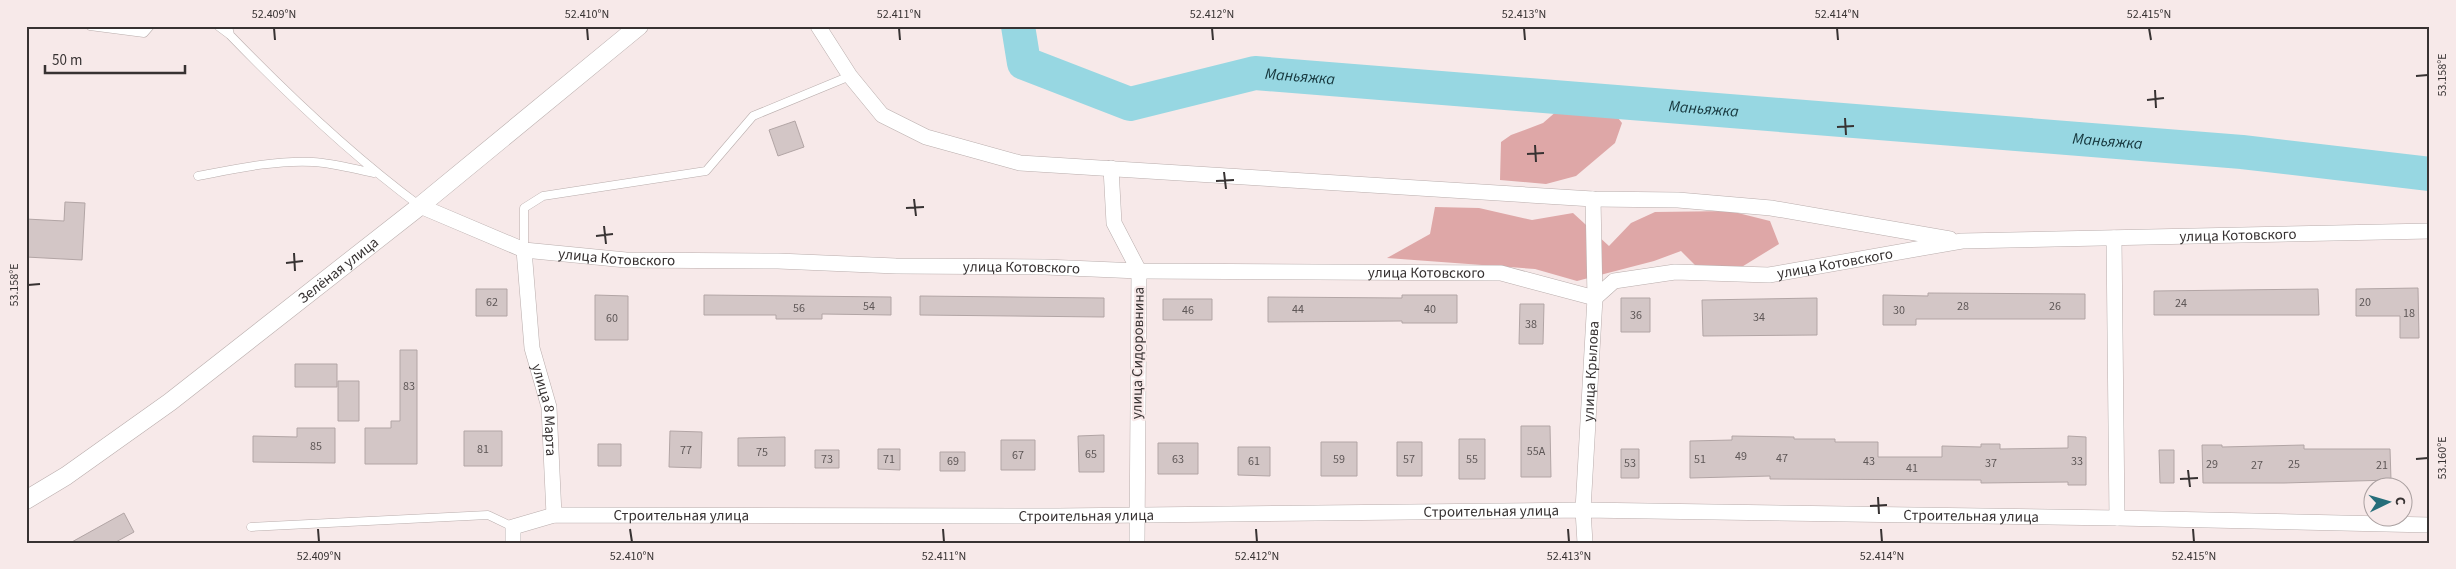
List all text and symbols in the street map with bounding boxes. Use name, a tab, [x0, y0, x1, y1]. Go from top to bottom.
text: 52.409°N	[252, 6, 296, 23]
text: 52.410°N	[565, 6, 609, 23]
text: 52.411°N	[877, 6, 921, 23]
text: 52.412°N	[1190, 6, 1234, 23]
text: 52.413°N	[1502, 6, 1546, 23]
text: 52.414°N	[1815, 6, 1859, 23]
text: 52.415°N	[2127, 6, 2171, 23]
scale bar	[45, 42, 185, 74]
text: 50 m	[52, 50, 82, 71]
text: 53.158°E	[2434, 53, 2451, 97]
water label: Маньяжка	[1264, 63, 1336, 90]
water label: Маньяжка	[1668, 95, 1740, 123]
water label: Маньяжка	[2071, 127, 2144, 155]
street label: улица Котовского	[2179, 223, 2297, 247]
street label: Зелёная улица	[293, 232, 383, 308]
street label: улица Котовского	[557, 243, 675, 271]
street label: улица Котовского	[1775, 243, 1894, 284]
street label: улица Котовского	[963, 256, 1080, 279]
street label: улица Котовского	[1368, 262, 1485, 283]
text: 53.158°E	[6, 263, 23, 307]
street label: улица Сидоровнина	[1126, 287, 1150, 419]
house number: 62	[486, 294, 498, 311]
house number: 20	[2359, 294, 2371, 311]
house number: 24	[2175, 295, 2187, 312]
house number: 54	[863, 298, 875, 315]
house number: 28	[1957, 298, 1969, 315]
house number: 26	[2049, 298, 2061, 315]
house number: 56	[793, 300, 805, 317]
house number: 44	[1292, 301, 1304, 318]
house number: 40	[1424, 301, 1436, 318]
house number: 46	[1182, 302, 1194, 319]
house number: 30	[1893, 302, 1905, 319]
house number: 18	[2403, 305, 2415, 322]
house number: 36	[1630, 307, 1642, 324]
house number: 34	[1753, 309, 1765, 326]
house number: 60	[606, 310, 618, 327]
house number: 38	[1525, 316, 1537, 333]
street label: улица Крылова	[1578, 320, 1604, 422]
street label: улица 8 Марта	[527, 361, 562, 456]
house number: 83	[403, 378, 415, 395]
text: 53.160°E	[2434, 436, 2451, 480]
house number: 85	[310, 438, 322, 455]
house number: 81	[477, 441, 489, 458]
house number: 77	[680, 442, 692, 459]
house number: 55А	[1527, 443, 1546, 460]
house number: 75	[756, 444, 768, 461]
house number: 65	[1085, 446, 1097, 463]
house number: 67	[1012, 447, 1024, 464]
house number: 49	[1735, 448, 1747, 465]
house number: 47	[1776, 450, 1788, 467]
house number: 73	[821, 451, 833, 468]
house number: 71	[883, 451, 895, 468]
house number: 63	[1172, 451, 1184, 468]
house number: 59	[1333, 451, 1345, 468]
house number: 57	[1403, 451, 1415, 468]
house number: 55	[1466, 451, 1478, 468]
house number: 51	[1694, 451, 1706, 468]
house number: 69	[947, 453, 959, 470]
house number: 61	[1248, 453, 1260, 470]
house number: 43	[1863, 453, 1875, 470]
house number: 33	[2071, 453, 2083, 470]
house number: 53	[1624, 455, 1636, 472]
house number: 37	[1985, 455, 1997, 472]
house number: 29	[2206, 456, 2218, 473]
house number: 25	[2288, 456, 2300, 473]
house number: 27	[2251, 457, 2263, 474]
house number: 21	[2376, 457, 2388, 474]
house number: 41	[1906, 460, 1918, 477]
north arrow	[2364, 476, 2414, 526]
text: С	[2390, 496, 2410, 506]
street label: Строительная улица	[1423, 500, 1559, 522]
street label: Строительная улица	[1018, 504, 1154, 527]
street label: Строительная улица	[1903, 504, 2039, 527]
street label: Строительная улица	[613, 505, 749, 526]
text: 52.409°N	[297, 548, 341, 565]
text: 52.410°N	[610, 548, 654, 565]
text: 52.411°N	[922, 548, 966, 565]
text: 52.412°N	[1235, 548, 1279, 565]
text: 52.413°N	[1547, 548, 1591, 565]
text: 52.414°N	[1860, 548, 1904, 565]
text: 52.415°N	[2172, 548, 2216, 565]

